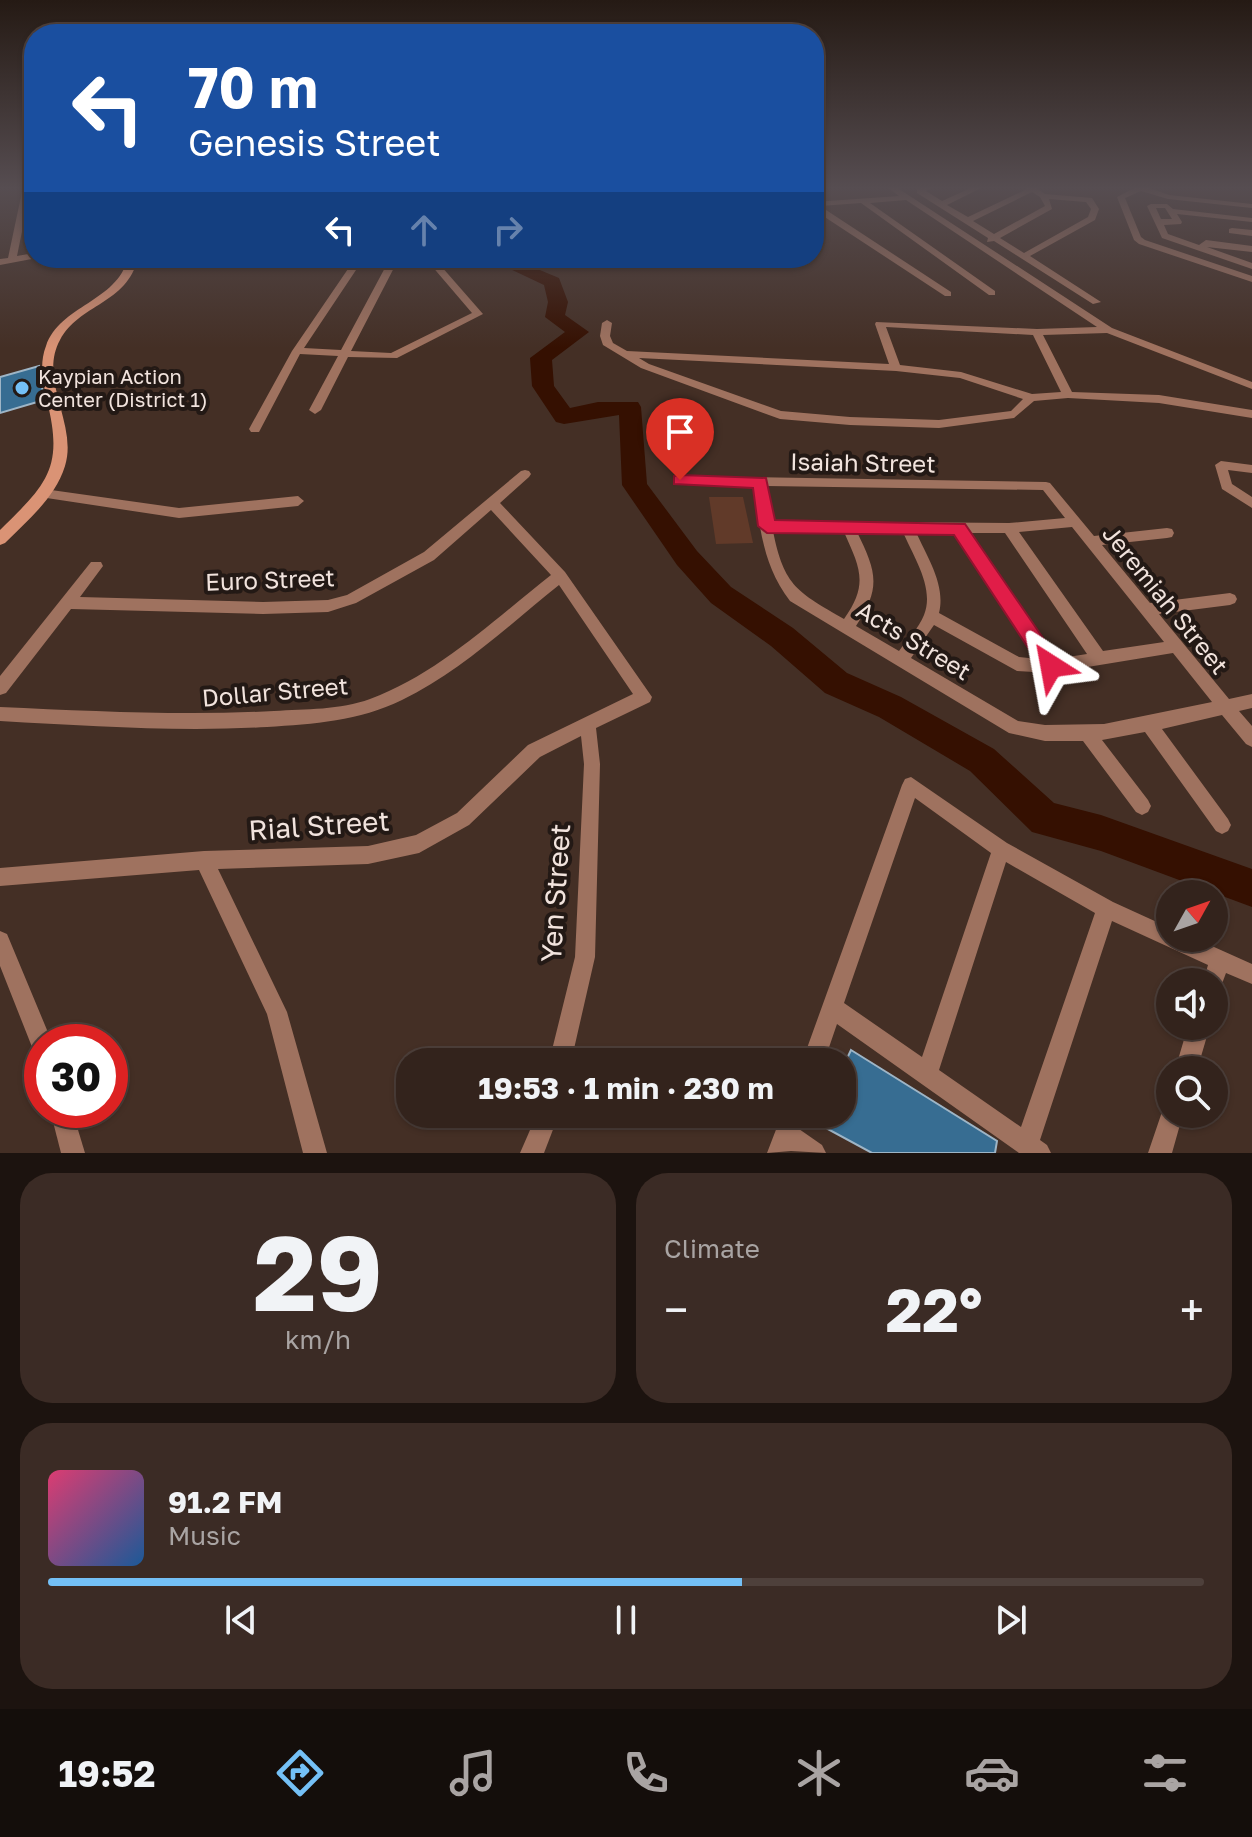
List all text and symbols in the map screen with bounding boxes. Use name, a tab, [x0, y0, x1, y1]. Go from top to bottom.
text: 70 m	[188, 53, 318, 120]
icon: left	[56, 56, 160, 160]
text: Genesis Street	[188, 121, 441, 164]
icon: left	[318, 208, 362, 252]
icon: ahead	[402, 208, 446, 252]
icon: right	[486, 208, 530, 252]
place label: Kaypian Action Center (District 1)	[38, 364, 208, 411]
marker: Kaypian Action Center (District 1)	[13, 379, 31, 397]
pin	[646, 398, 714, 480]
icon: arrive	[658, 410, 702, 454]
street label: Isaiah Street	[790, 446, 936, 478]
street label: Jeremiah Street	[1097, 519, 1235, 679]
street label: Euro Street	[205, 562, 335, 596]
street label: Acts Street	[852, 595, 976, 685]
position arrow	[1009, 624, 1093, 708]
street label: Dollar Street	[201, 670, 349, 712]
street label: Rial Street	[247, 804, 391, 846]
street label: Yen Street	[534, 823, 576, 963]
north arrow	[1156, 880, 1228, 952]
map controls	[1156, 880, 1228, 1128]
button: sound	[1156, 968, 1228, 1040]
speed limit sign: 30	[24, 1024, 128, 1128]
button: search	[1156, 1056, 1228, 1128]
text: 19:53 · 1 min · 230 m	[478, 1070, 774, 1106]
text: 29	[253, 1209, 383, 1334]
text: Climate	[664, 1233, 760, 1264]
text: 22°	[886, 1273, 982, 1345]
text: −	[664, 1283, 688, 1336]
text: +	[1180, 1283, 1204, 1336]
text: km/h	[285, 1324, 351, 1355]
text: 91.2 FM	[168, 1484, 282, 1520]
text: Music	[168, 1520, 241, 1551]
icon: previous	[219, 1598, 263, 1642]
icon: pause	[604, 1598, 648, 1642]
icon: next	[989, 1598, 1033, 1642]
icon: directions	[272, 1745, 328, 1801]
icon: music	[445, 1745, 501, 1801]
icon: phone	[618, 1745, 674, 1801]
icon: climate	[791, 1745, 847, 1801]
icon: car	[964, 1745, 1020, 1801]
icon: filters	[1137, 1745, 1193, 1801]
text: 19:52	[59, 1752, 155, 1795]

